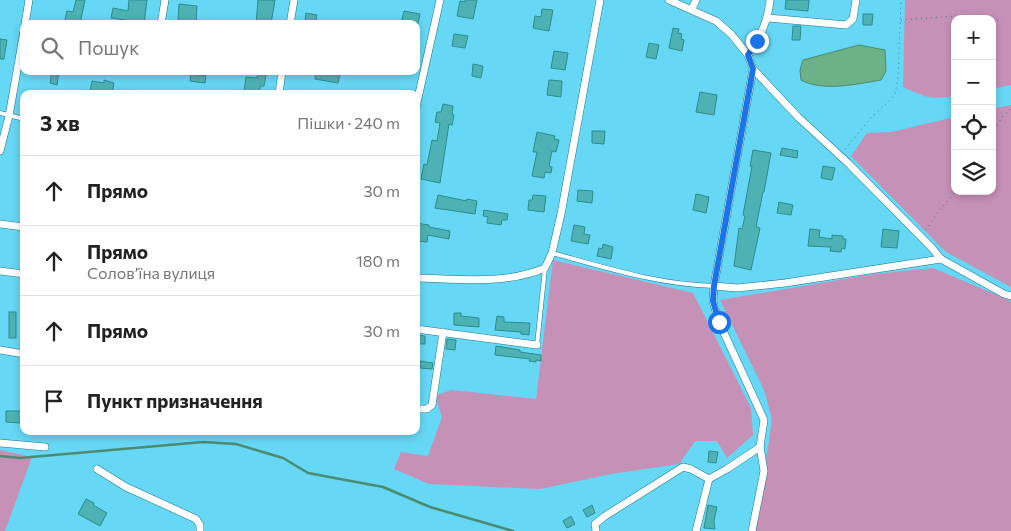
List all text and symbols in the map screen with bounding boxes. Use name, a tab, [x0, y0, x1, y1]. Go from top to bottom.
map controls	[951, 15, 996, 195]
button: +	[951, 15, 996, 60]
search box	[20, 20, 420, 75]
route end	[746, 30, 769, 53]
icon: search	[38, 34, 66, 62]
text: Пошук	[78, 36, 139, 59]
button: −	[951, 60, 996, 105]
button: locate	[951, 105, 996, 150]
text: 3 хв	[40, 110, 80, 135]
text: Пішки · 240 m	[297, 113, 400, 132]
button: layers	[951, 150, 996, 195]
icon: ahead	[40, 177, 68, 205]
text: Прямо	[87, 179, 148, 202]
text: 30 m	[363, 181, 400, 200]
text: Прямо	[87, 240, 148, 263]
icon: ahead	[40, 247, 68, 275]
text: 180 m	[356, 251, 400, 270]
text: Соловʼїна вулиця	[87, 263, 215, 282]
route start	[708, 311, 731, 334]
icon: ahead	[40, 317, 68, 345]
text: Прямо	[87, 319, 148, 342]
text: 30 m	[363, 321, 400, 340]
icon: arrive	[40, 387, 68, 415]
text: Пункт призначення	[87, 389, 263, 412]

